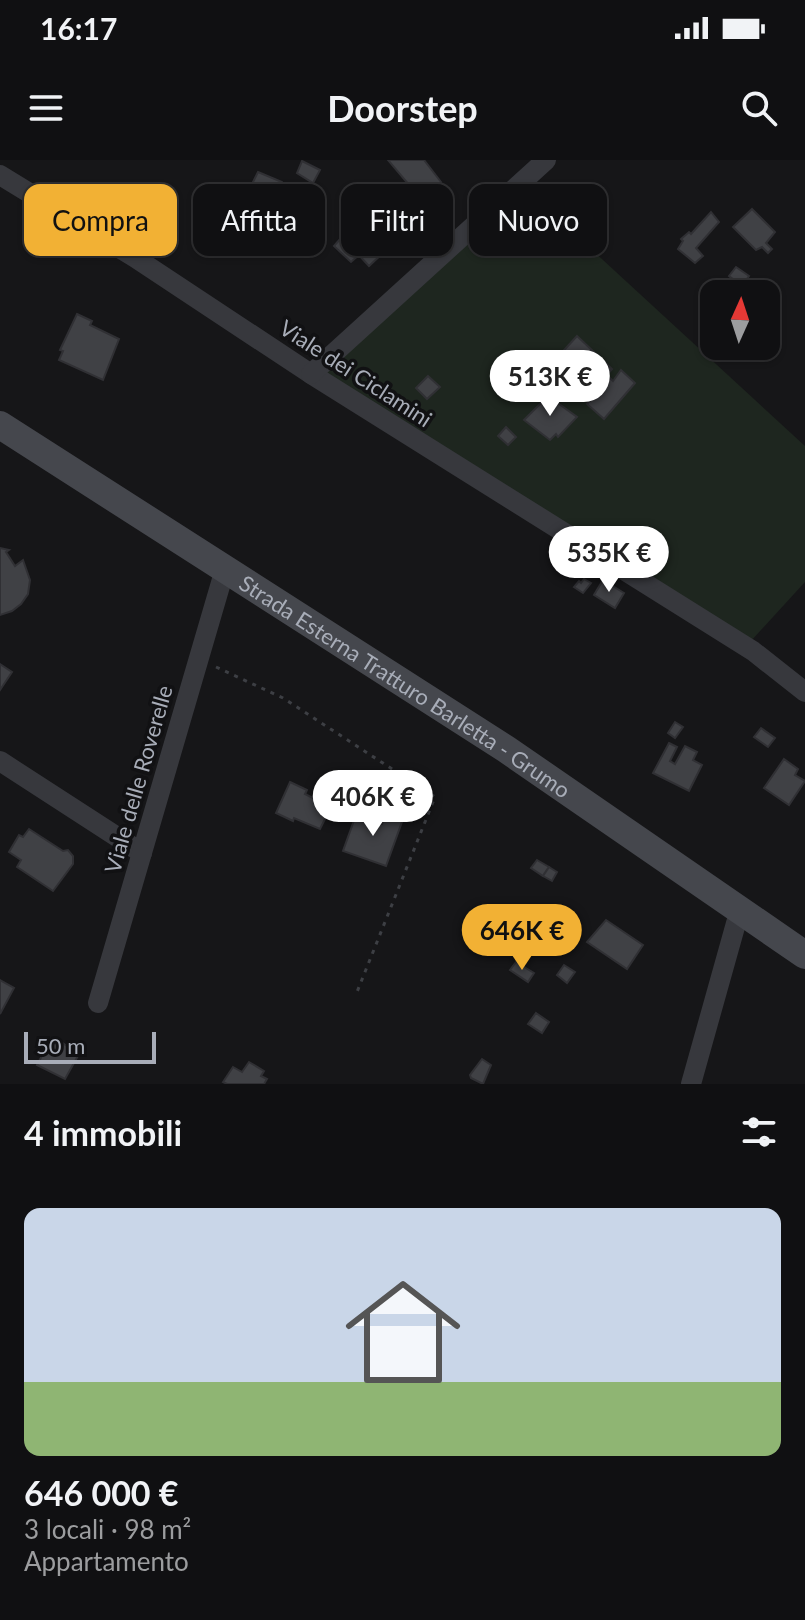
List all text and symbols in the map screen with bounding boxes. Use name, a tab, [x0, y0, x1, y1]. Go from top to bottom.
text: 16:17	[40, 10, 117, 46]
icon: menu	[24, 86, 68, 130]
text: Doorstep	[327, 86, 478, 130]
icon: search	[737, 86, 781, 130]
chip: Compra	[24, 184, 177, 256]
chip: Affitta	[193, 184, 325, 256]
chip: Filtri	[341, 184, 453, 256]
chip: Nuovo	[469, 184, 607, 256]
north arrow	[700, 280, 780, 360]
map controls	[700, 280, 780, 360]
street label: Viale dei Ciclamini	[275, 314, 437, 432]
pin: 513K €	[485, 350, 615, 418]
text: 513K €	[508, 360, 592, 392]
pin: 535K €	[544, 526, 674, 594]
text: 535K €	[567, 536, 651, 568]
street label: Strada Esterna Tratturo Barletta - Grumo	[235, 569, 576, 803]
street label: Viale delle Roverelle	[98, 682, 178, 876]
pin: 406K €	[308, 770, 438, 838]
text: 406K €	[331, 780, 415, 812]
pin: 646K €	[457, 904, 587, 972]
text: 646K €	[480, 914, 564, 946]
scale bar	[24, 1028, 156, 1064]
text: 50 m	[36, 1032, 85, 1059]
icon: filters	[737, 1110, 781, 1154]
text: 4 immobili	[24, 1112, 182, 1153]
icon: home	[331, 1260, 475, 1404]
text: 646 000 €	[24, 1472, 179, 1513]
text: 3 locali · 98 m²	[24, 1513, 191, 1545]
text: Appartamento	[24, 1545, 189, 1577]

